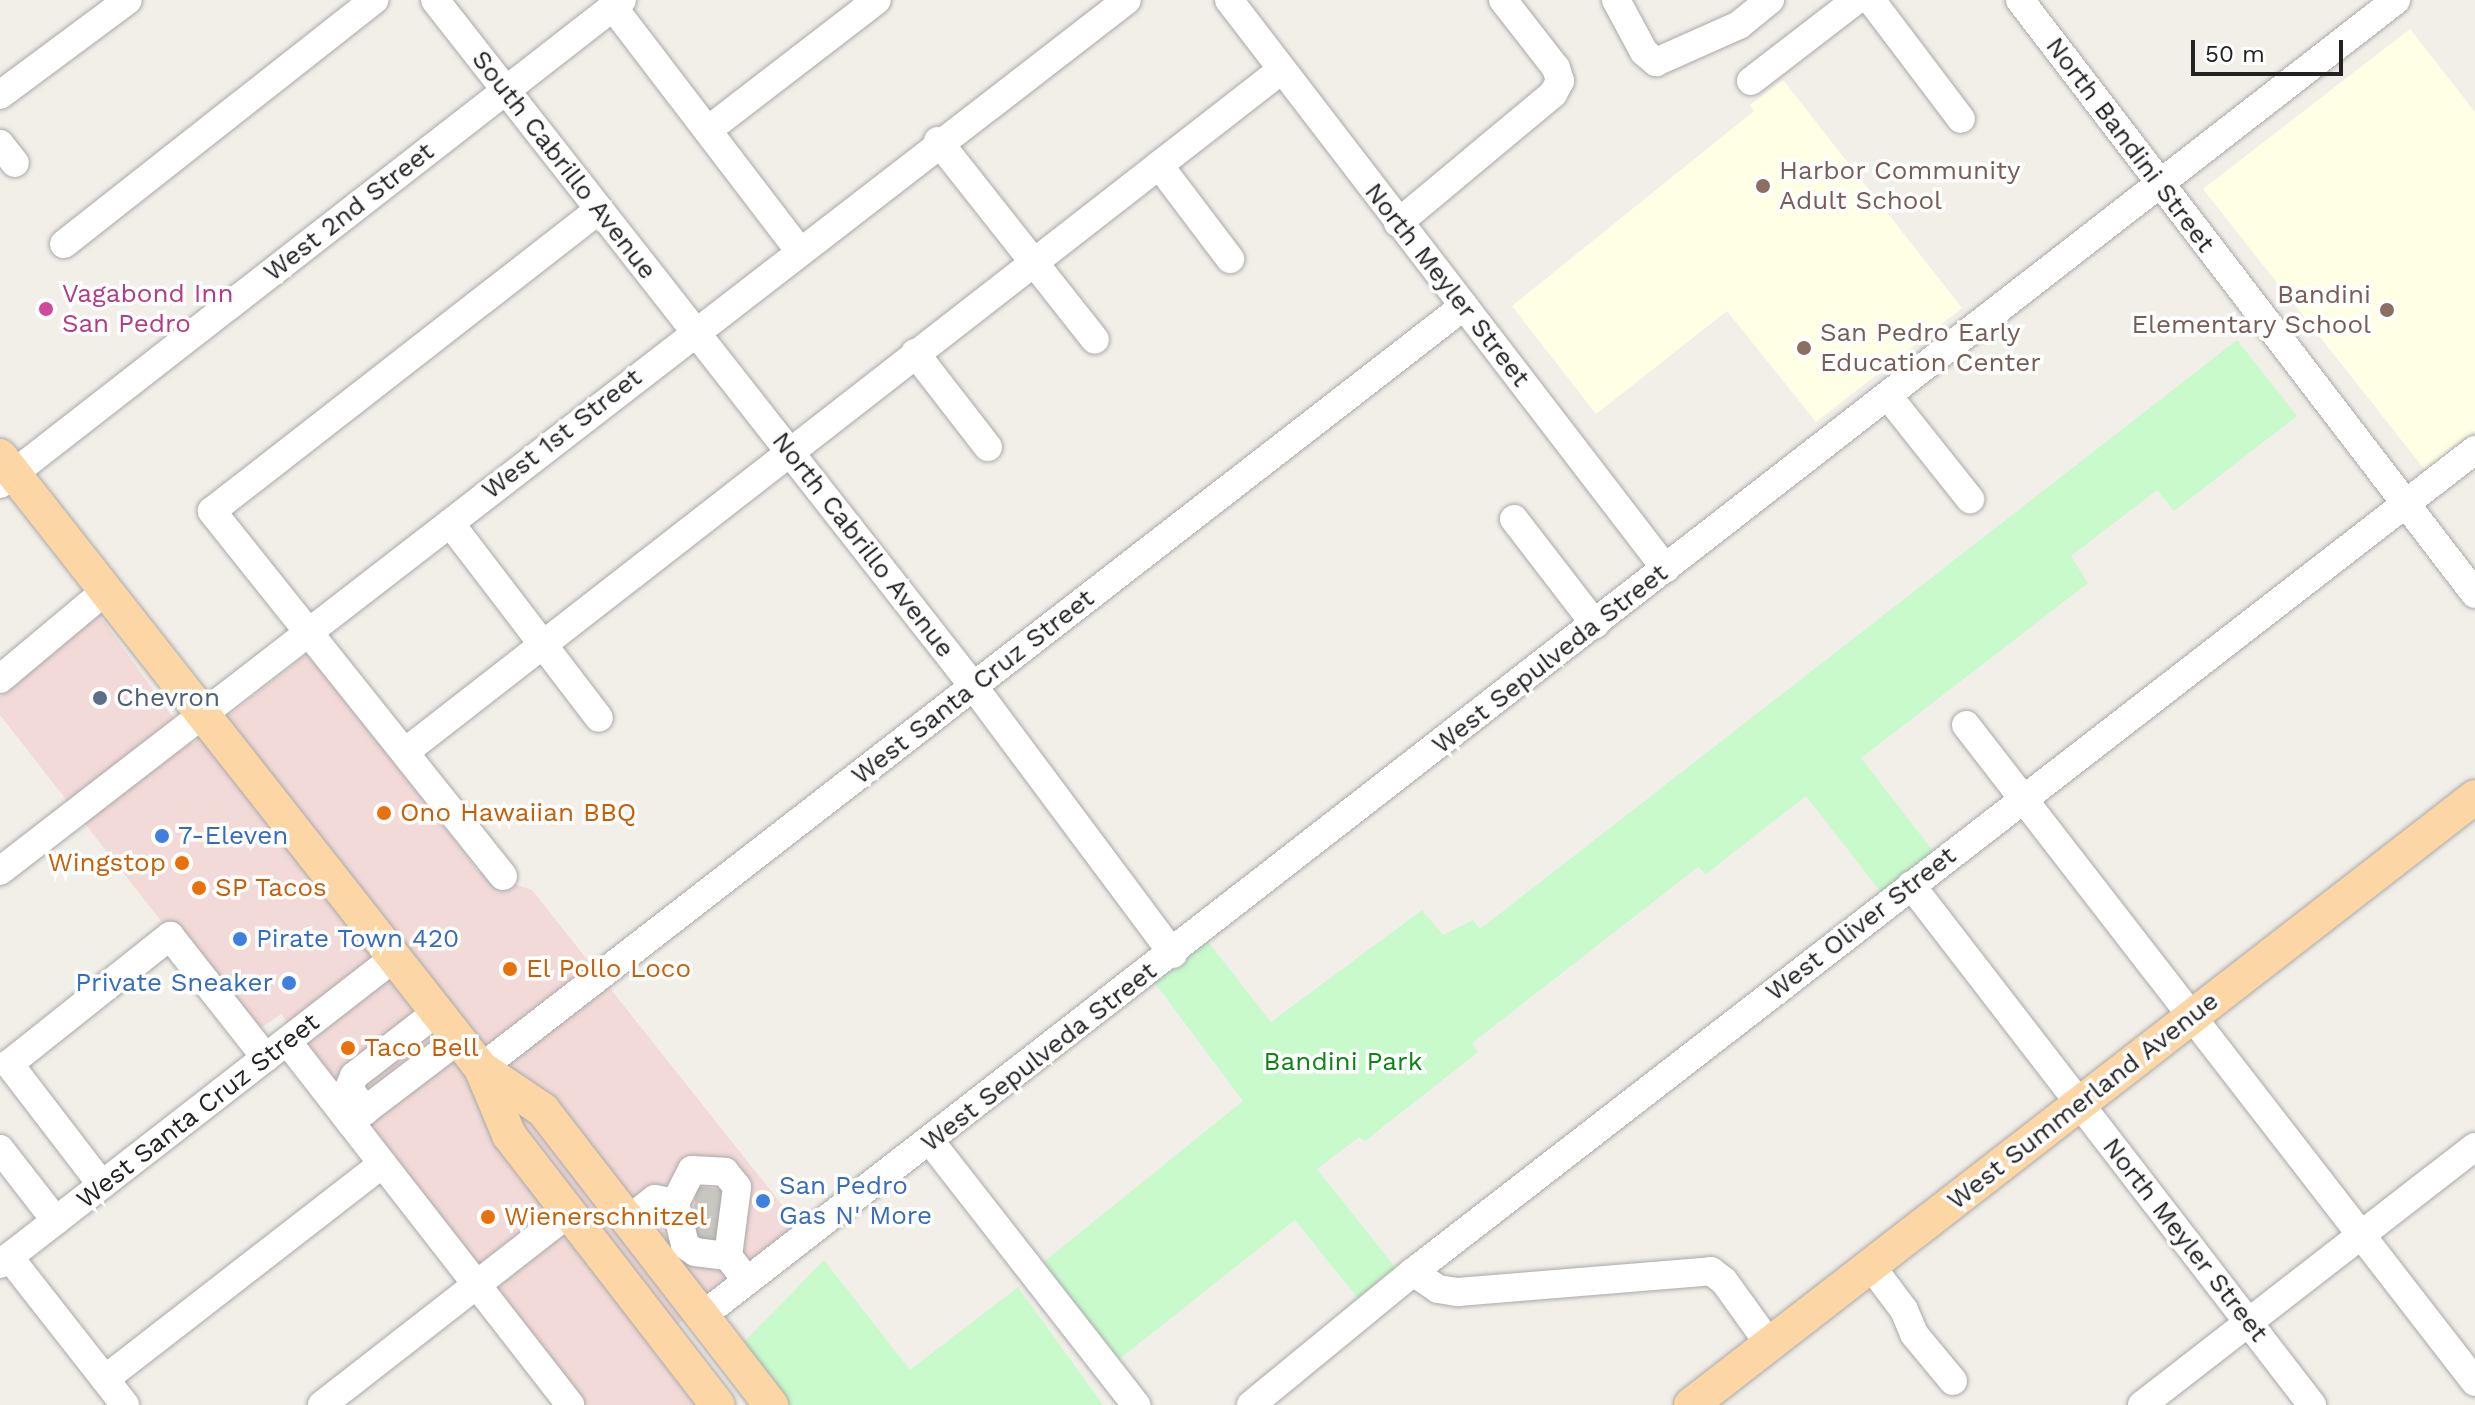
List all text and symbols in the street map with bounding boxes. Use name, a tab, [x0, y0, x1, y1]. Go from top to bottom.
scale bar	[2195, 24, 2347, 74]
street label: North Bandini Street	[2039, 31, 2221, 259]
text: 50 m	[2205, 40, 2265, 68]
street label: South Cabrillo Avenue	[465, 44, 663, 286]
street label: West 2nd Street	[258, 136, 440, 288]
place label: Harbor Community Adult School	[1779, 155, 2021, 216]
street label: North Meyler Street	[1358, 177, 1536, 393]
marker: Harbor Community Adult School	[1754, 177, 1772, 195]
place label: Vagabond Inn San Pedro	[62, 278, 233, 340]
place label: Bandini Elementary School	[2131, 279, 2371, 340]
marker: Vagabond Inn San Pedro	[37, 300, 55, 318]
marker: Bandini Elementary School	[2378, 301, 2396, 319]
place label: San Pedro Early Education Center	[1820, 317, 2041, 378]
marker: San Pedro Early Education Center	[1795, 339, 1813, 357]
street label: West 1st Street	[476, 362, 648, 506]
street label: North Cabrillo Avenue	[765, 426, 961, 664]
street label: West Sepulveda Street	[1426, 557, 1674, 761]
street label: West Santa Cruz Street	[845, 582, 1101, 792]
place label: Chevron	[116, 682, 220, 714]
marker: Chevron	[91, 689, 109, 707]
place label: Ono Hawaiian BBQ	[400, 797, 636, 829]
marker: Ono Hawaiian BBQ	[375, 804, 393, 822]
place label: 7-Eleven	[178, 820, 288, 852]
marker: 7-Eleven	[153, 827, 171, 845]
street label: West Oliver Street	[1760, 840, 1962, 1008]
place label: Wingstop	[48, 847, 166, 879]
marker: Wingstop	[173, 854, 191, 872]
place label: SP Tacos	[215, 872, 328, 904]
marker: SP Tacos	[190, 879, 208, 897]
place label: Pirate Town 420	[256, 923, 460, 955]
marker: Pirate Town 420	[231, 930, 249, 948]
place label: El Pollo Loco	[526, 953, 692, 985]
street label: West Sepulveda Street	[915, 955, 1163, 1159]
marker: El Pollo Loco	[501, 960, 519, 978]
place label: Private Sneaker	[75, 967, 273, 999]
marker: Private Sneaker	[280, 974, 298, 992]
street label: West Summerland Avenue	[1941, 985, 2225, 1217]
street label: West Santa Cruz Street	[70, 1006, 326, 1216]
place label: Taco Bell	[364, 1032, 479, 1064]
marker: Taco Bell	[339, 1039, 357, 1057]
park label: Bandini Park	[1264, 1046, 1422, 1078]
street label: North Meyler Street	[2096, 1132, 2274, 1348]
place label: San Pedro Gas N' More	[779, 1170, 932, 1232]
marker: San Pedro Gas N' More	[754, 1192, 772, 1210]
place label: Wienerschnitzel	[504, 1201, 707, 1233]
marker: Wienerschnitzel	[479, 1208, 497, 1226]

